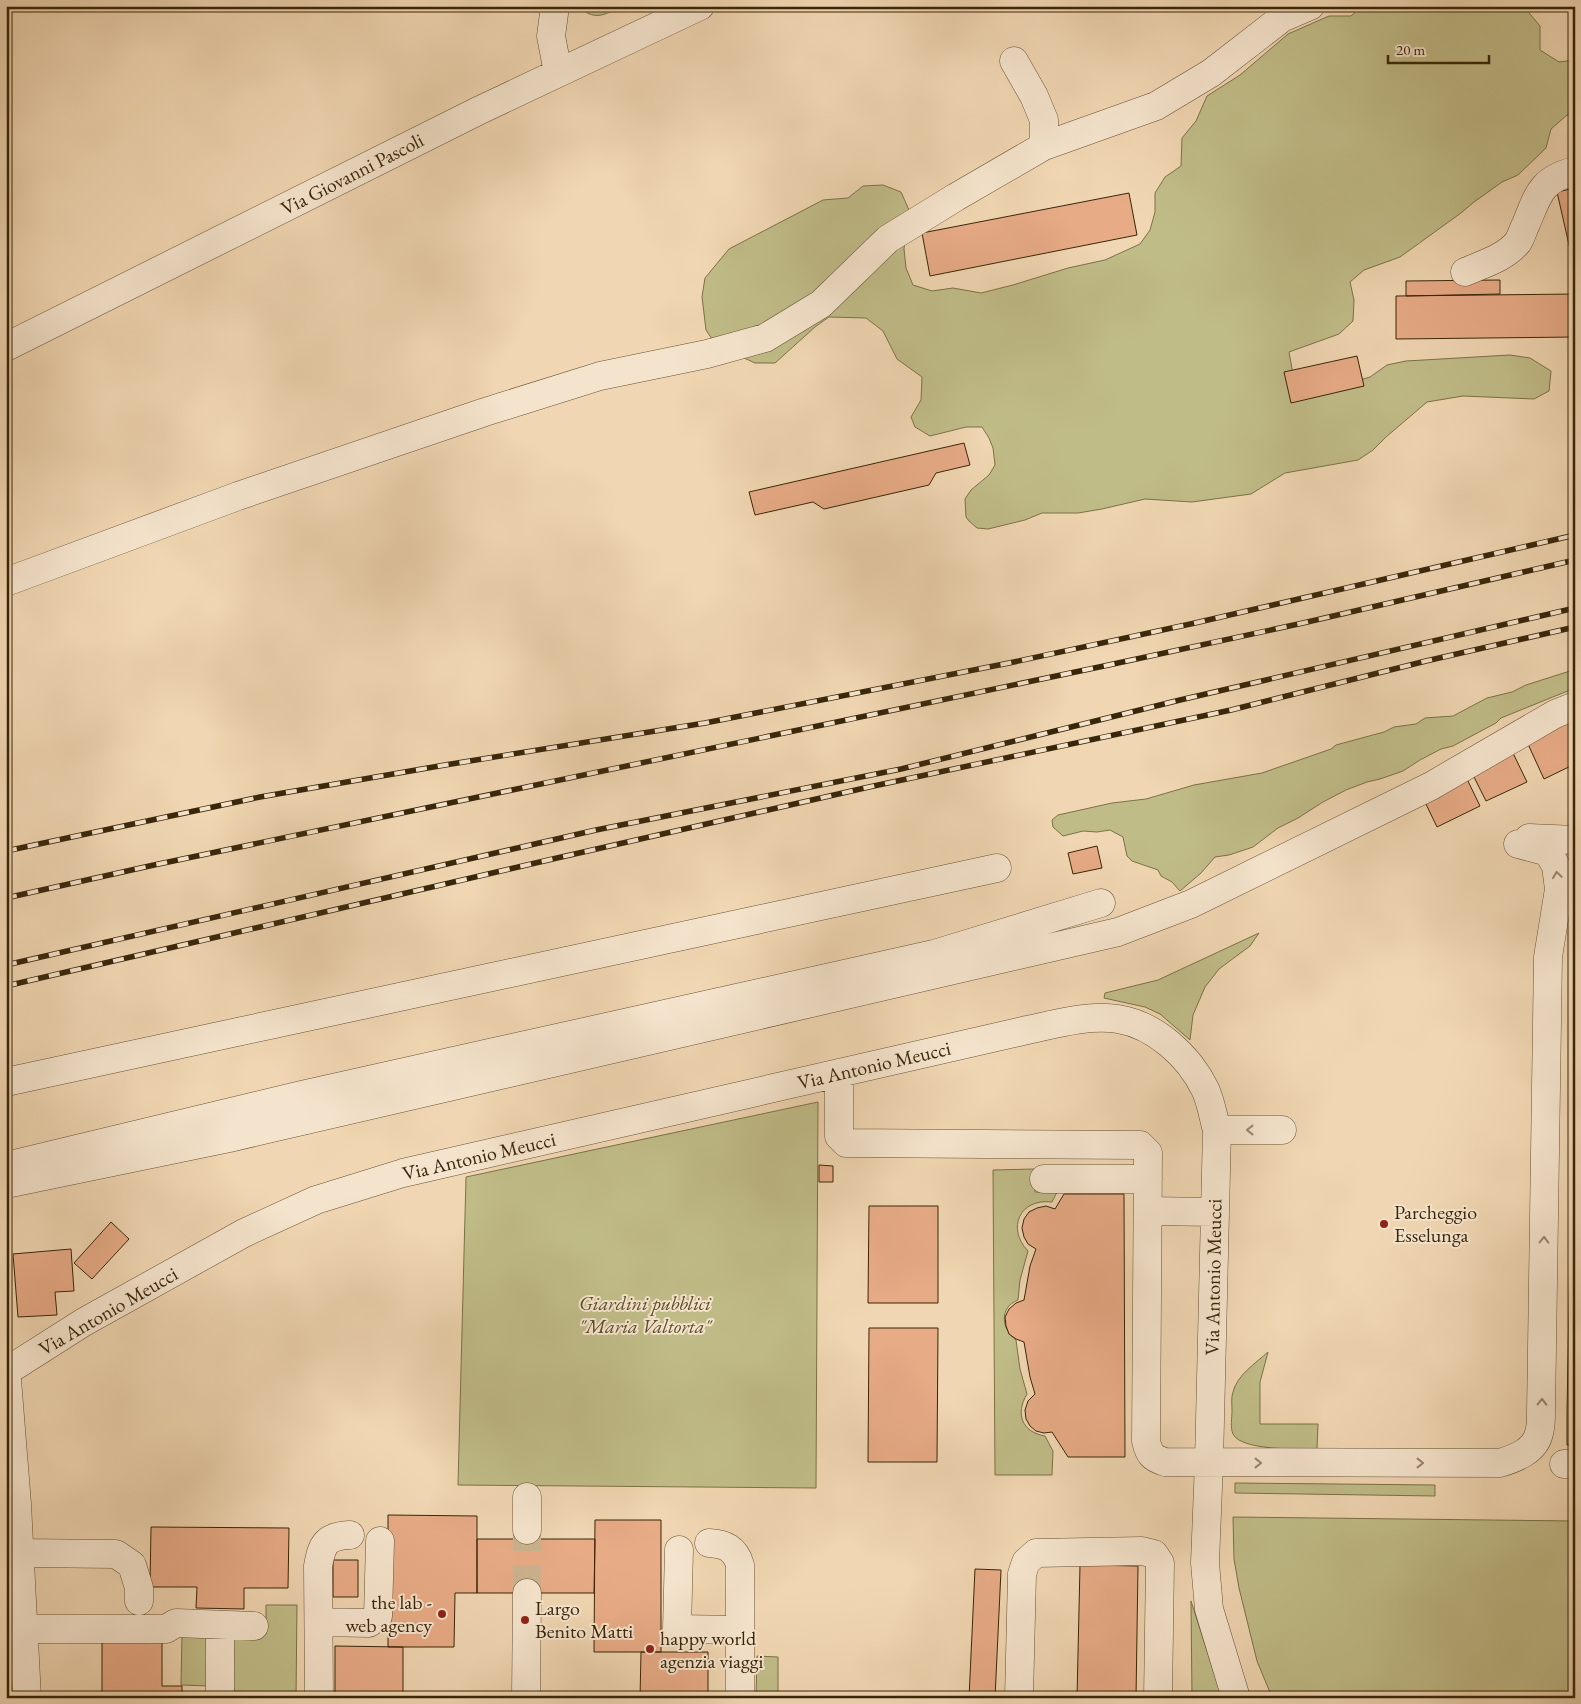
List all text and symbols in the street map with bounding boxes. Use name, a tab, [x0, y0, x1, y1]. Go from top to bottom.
scale bar	[1388, 32, 1490, 64]
text: 20 m	[1396, 40, 1425, 59]
street label: Via Giovanni Pascoli	[276, 127, 428, 221]
one-way arrow	[1552, 871, 1563, 879]
street label: Via Antonio Meucci	[795, 1035, 953, 1095]
one-way arrow	[1245, 1125, 1253, 1135]
street label: Via Antonio Meucci	[400, 1126, 558, 1186]
street label: Via Antonio Meucci	[1199, 1198, 1227, 1356]
place label: Parcheggio Esselunga	[1394, 1199, 1477, 1248]
marker: Parcheggio Esselunga	[1378, 1218, 1390, 1230]
one-way arrow	[1539, 1236, 1549, 1244]
street label: Via Antonio Meucci	[34, 1261, 182, 1361]
park label: Giardini pubblici "Maria Valtorta"	[579, 1290, 714, 1339]
one-way arrow	[1536, 1398, 1547, 1406]
one-way arrow	[1254, 1458, 1262, 1468]
one-way arrow	[1416, 1458, 1424, 1468]
place label: the lab - web agency	[345, 1589, 432, 1638]
place label: Largo Benito Matti	[535, 1595, 633, 1644]
marker: the lab - web agency	[436, 1608, 448, 1620]
marker: Largo Benito Matti	[519, 1614, 531, 1626]
place label: happy world agenzia viaggi	[660, 1625, 763, 1674]
marker: happy world agenzia viaggi	[644, 1643, 656, 1655]

